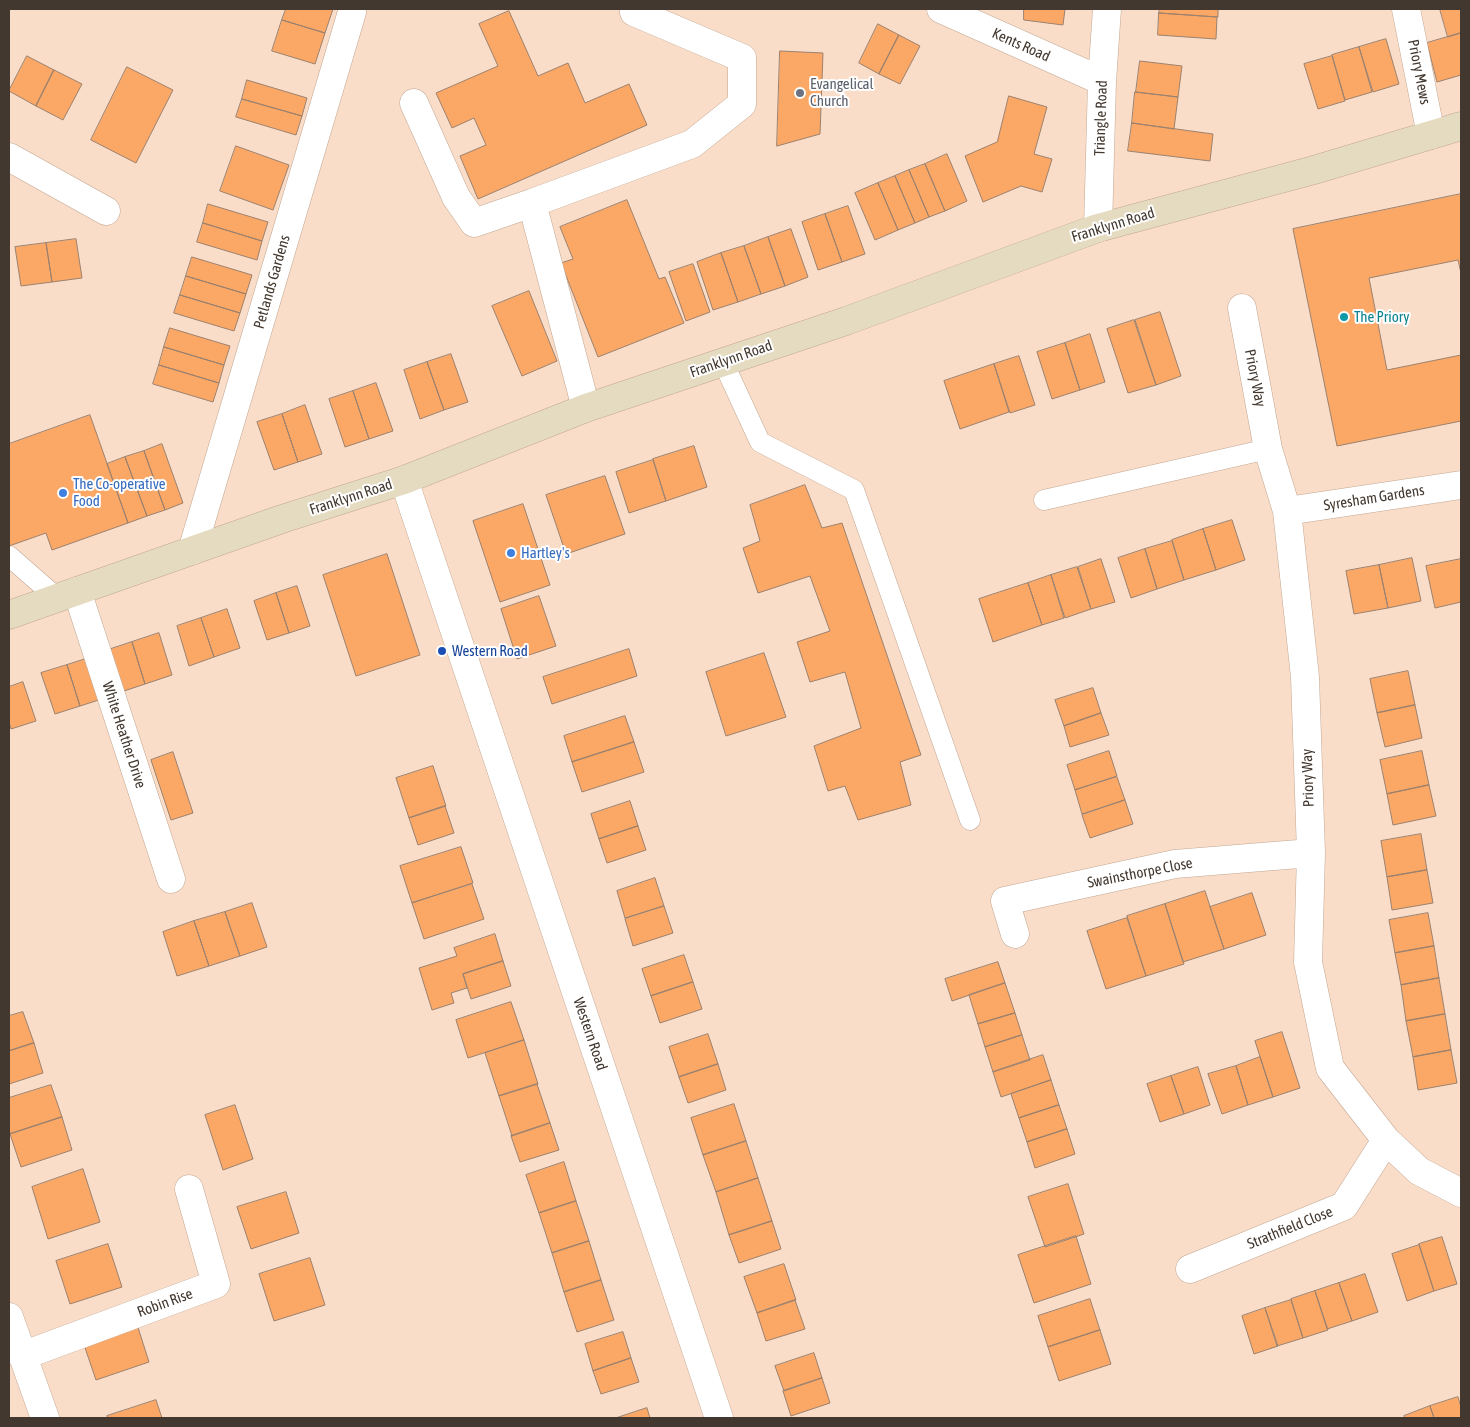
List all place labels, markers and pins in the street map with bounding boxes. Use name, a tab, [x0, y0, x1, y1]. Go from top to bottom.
place label: Evangelical Church	[810, 75, 874, 110]
marker: Evangelical Church	[794, 87, 806, 99]
place label: The Priory	[1354, 308, 1409, 326]
marker: The Priory	[1338, 311, 1350, 323]
place label: The Co-operative Food	[73, 475, 166, 510]
marker: The Co-operative Food	[57, 487, 69, 499]
place label: Hartley's	[521, 544, 570, 562]
marker: Hartley's	[505, 547, 517, 559]
place label: Western Road	[452, 642, 528, 660]
marker: Western Road	[436, 645, 448, 657]

